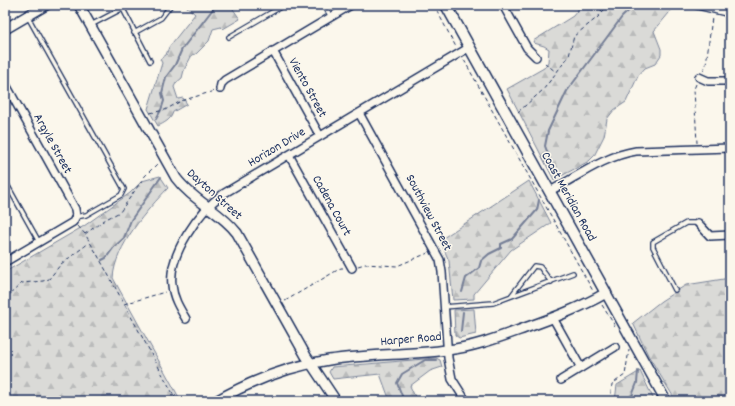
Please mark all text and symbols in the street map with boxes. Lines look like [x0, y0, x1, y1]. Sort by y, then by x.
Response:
street label: Viento Street [283, 55, 331, 121]
street label: Argyle Street [28, 110, 76, 178]
street label: Horizon Drive [245, 123, 310, 173]
street label: Coast Meridian Road [535, 149, 601, 245]
street label: Dayton Street [182, 165, 246, 225]
street label: Southview Street [400, 171, 456, 255]
street label: Cadena Court [306, 172, 356, 240]
street label: Harper Road [380, 328, 442, 352]

